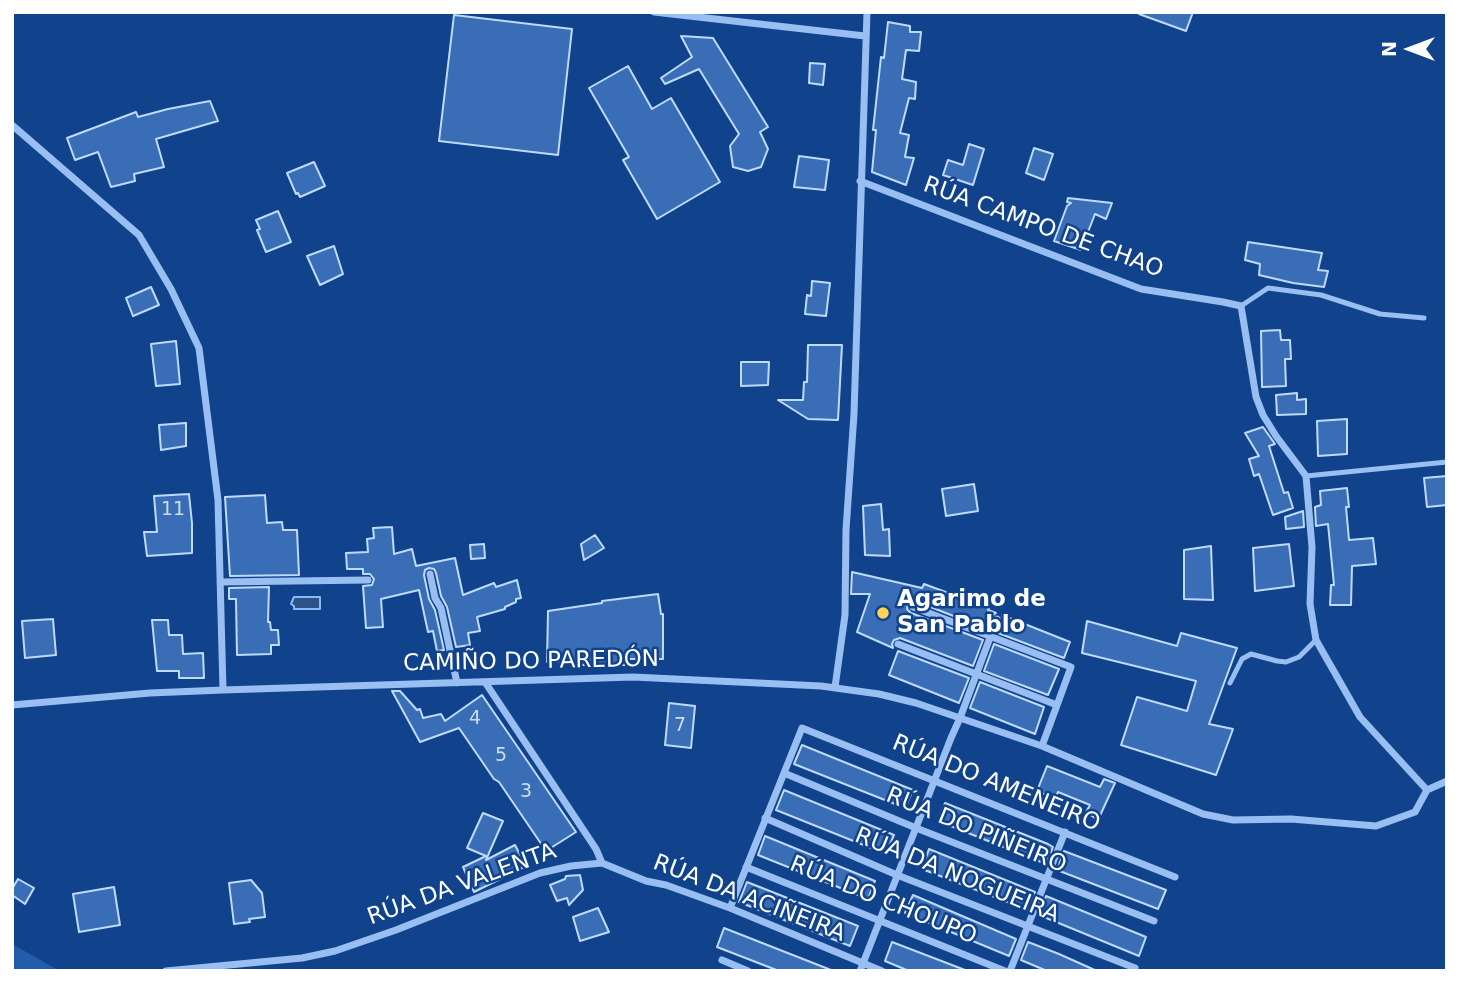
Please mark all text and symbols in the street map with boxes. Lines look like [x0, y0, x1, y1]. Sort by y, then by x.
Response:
north arrow [1375, 14, 1445, 84]
text: N [1378, 41, 1400, 57]
street label: RÚA CAMPO DE CHAO [919, 172, 1167, 284]
house number: 11 [161, 499, 185, 521]
place label: Agarimo de San Pablo [897, 586, 1046, 640]
marker: Agarimo de San Pablo [875, 605, 891, 621]
street label: CAMIÑO DO PAREDÓN [403, 646, 659, 678]
house number: 4 [469, 708, 481, 730]
house number: 7 [674, 715, 686, 737]
street label: RÚA DO AMENEIRO [888, 730, 1104, 838]
house number: 5 [495, 745, 507, 767]
house number: 3 [520, 781, 532, 803]
street label: RÚA DO PIÑEIRO [882, 782, 1070, 880]
street label: RÚA DA NOGUEIRA [851, 822, 1063, 930]
street label: RÚA DA VALENTA [364, 838, 560, 932]
street label: RÚA DA ACIÑEIRA [649, 850, 849, 948]
street label: RÚA DO CHOUPO [785, 851, 981, 951]

